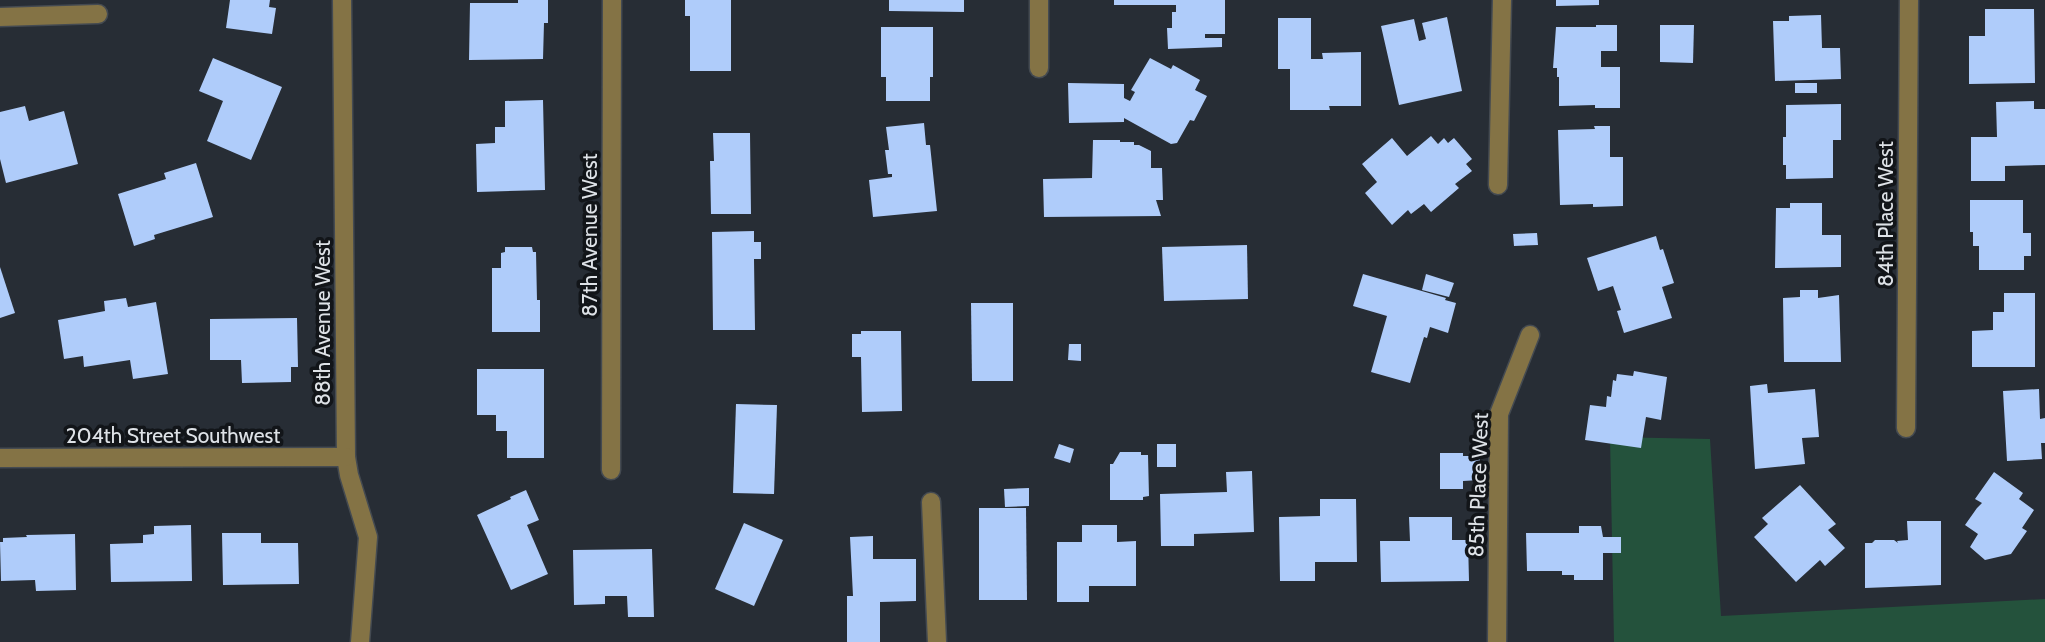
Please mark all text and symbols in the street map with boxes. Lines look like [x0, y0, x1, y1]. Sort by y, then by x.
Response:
street label: 84th Place West [1873, 141, 1898, 287]
street label: 87th Avenue West [577, 153, 602, 317]
street label: 88th Avenue West [310, 240, 335, 406]
street label: 85th Place West [1463, 412, 1493, 558]
street label: 204th Street Southwest [66, 423, 280, 448]

